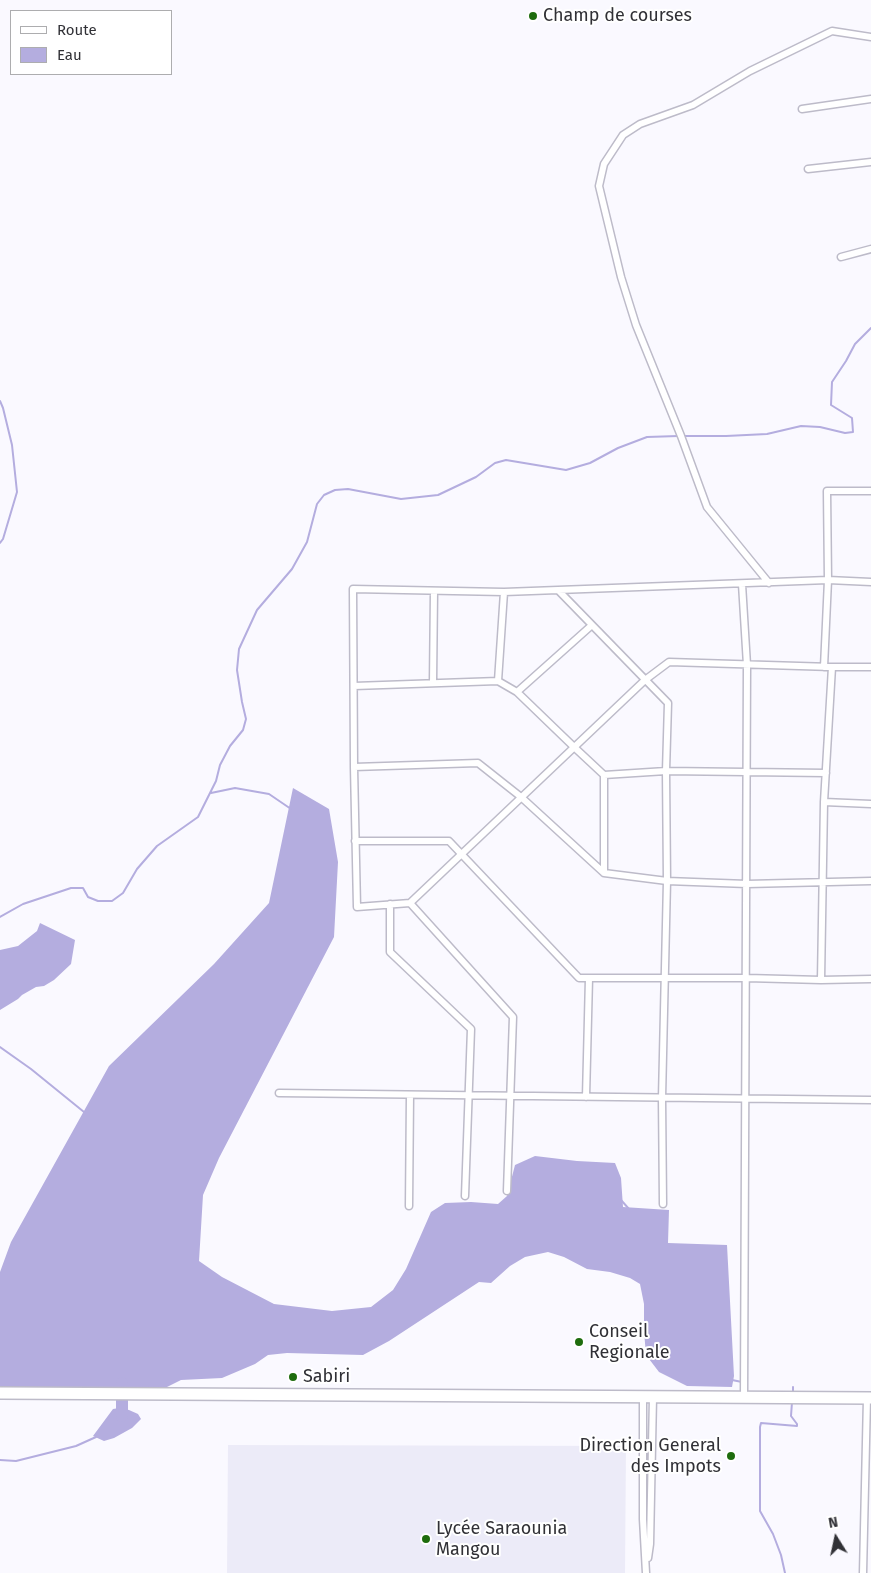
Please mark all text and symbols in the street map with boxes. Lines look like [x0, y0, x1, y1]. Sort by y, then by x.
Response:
place label: Champ de courses [543, 5, 692, 27]
legend [10, 10, 172, 75]
marker: Champ de courses [527, 10, 539, 22]
text: Route [57, 21, 97, 39]
text: Eau [57, 46, 82, 64]
place label: Conseil Regionale [589, 1321, 670, 1364]
marker: Conseil Regionale [573, 1336, 585, 1348]
place label: Sabiri [303, 1366, 350, 1388]
marker: Sabiri [287, 1371, 299, 1383]
place label: Direction General des Impots [579, 1435, 721, 1478]
marker: Direction General des Impots [725, 1450, 737, 1462]
north arrow [811, 1513, 861, 1563]
text: N [827, 1514, 839, 1532]
place label: Lycée Saraounia Mangou [436, 1518, 567, 1560]
marker: Lycée Saraounia Mangou [420, 1533, 432, 1545]

